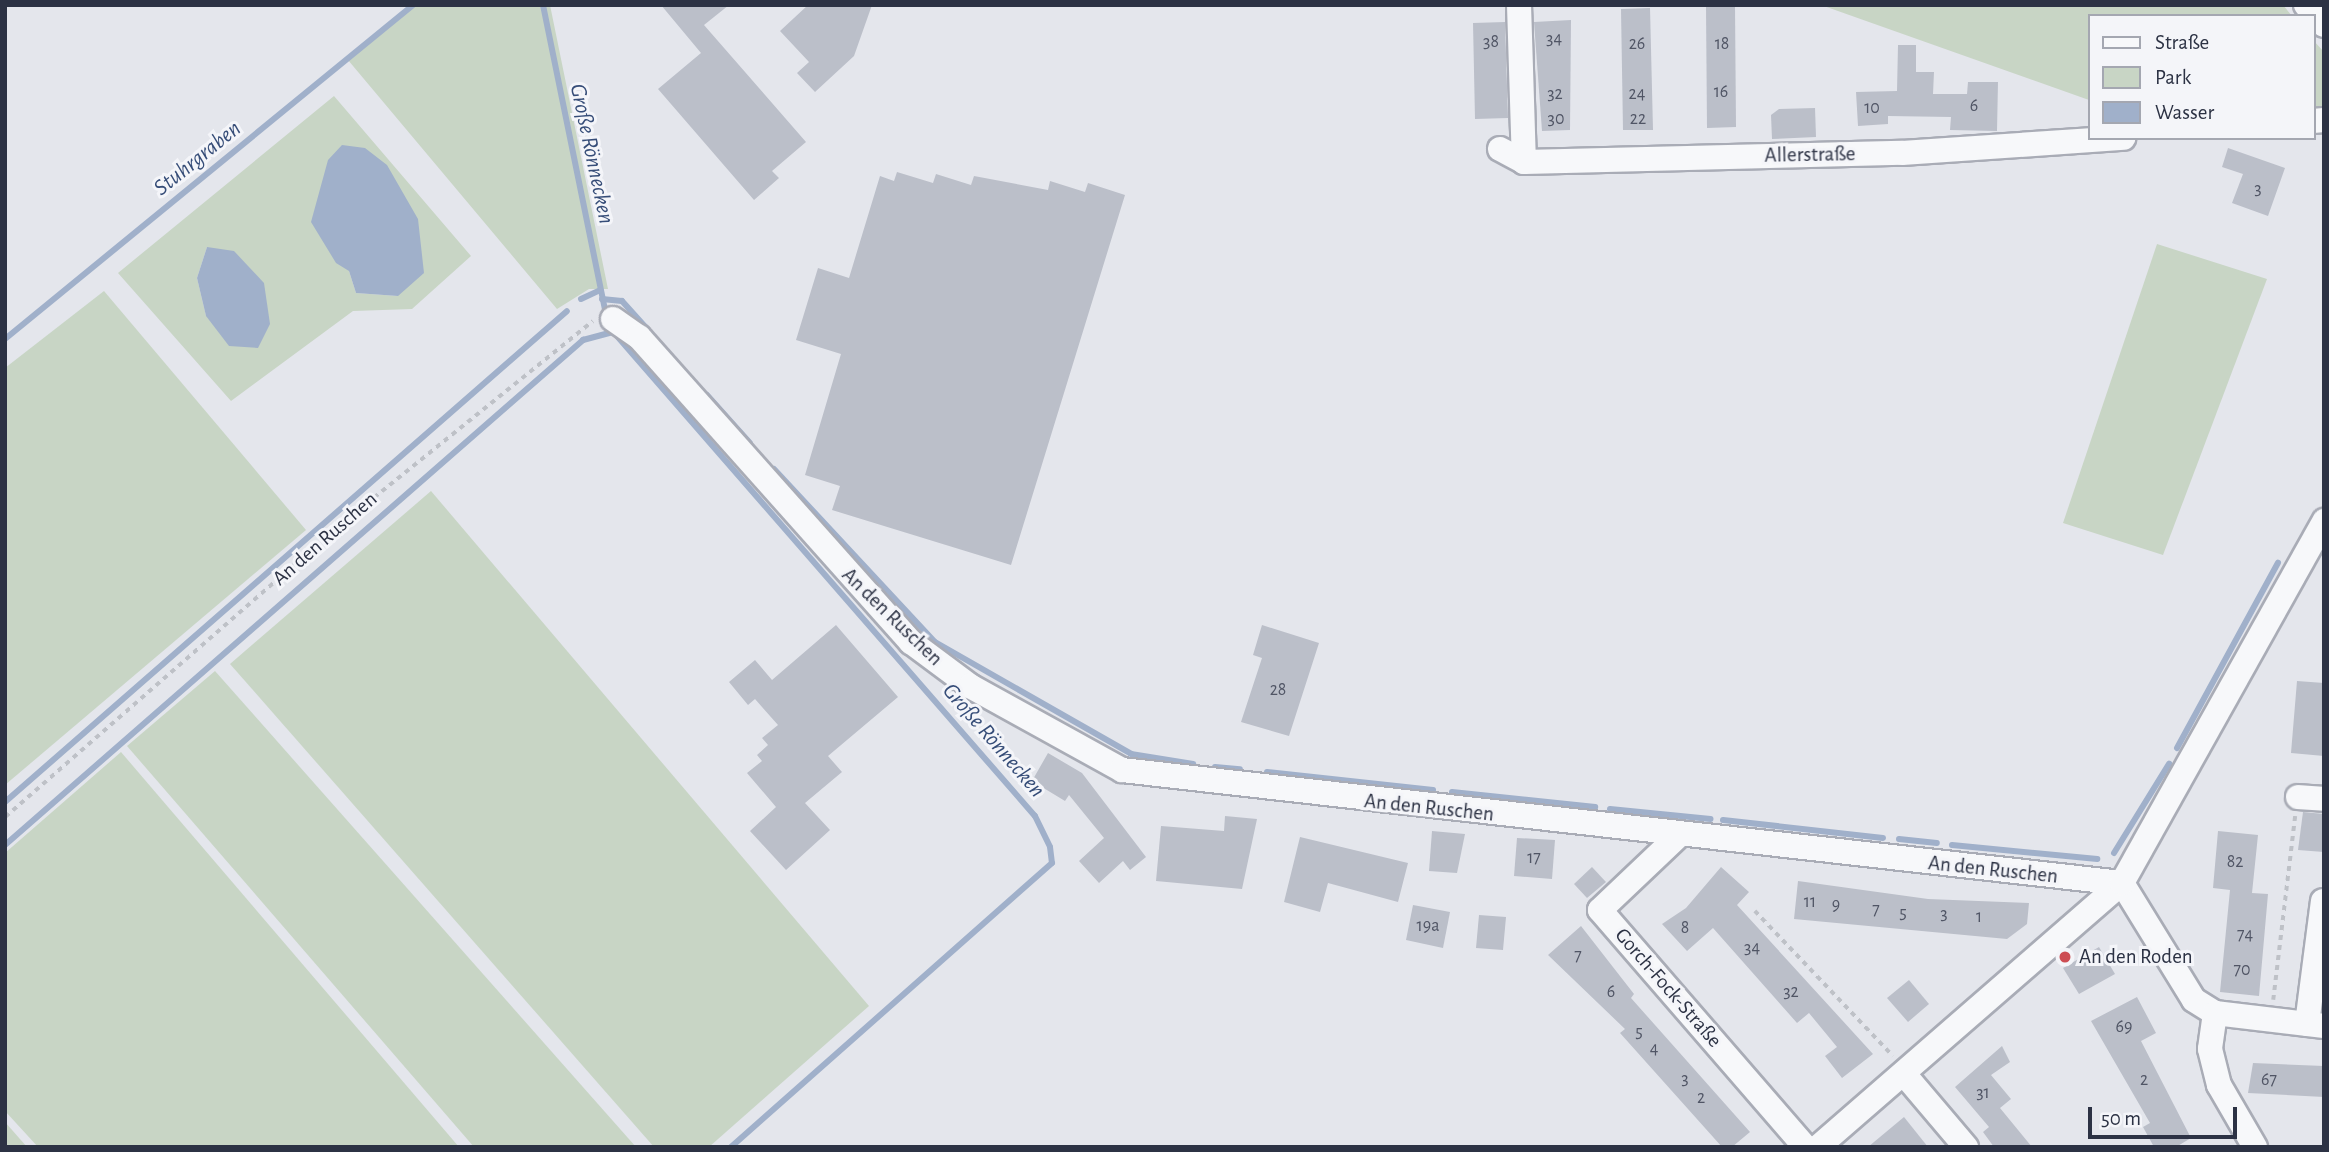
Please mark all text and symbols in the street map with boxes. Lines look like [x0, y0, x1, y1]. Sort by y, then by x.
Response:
legend [2088, 14, 2315, 140]
house number: 34 [1546, 28, 1562, 50]
house number: 38 [1483, 31, 1499, 53]
text: Straße [2155, 32, 2209, 53]
house number: 26 [1629, 33, 1645, 55]
house number: 18 [1715, 33, 1729, 55]
text: Park [2155, 67, 2191, 88]
water label: Große Rönnecken [563, 81, 619, 227]
house number: 16 [1714, 81, 1728, 103]
house number: 32 [1547, 83, 1563, 105]
house number: 24 [1629, 83, 1645, 105]
house number: 6 [1970, 95, 1978, 117]
house number: 10 [1864, 97, 1880, 119]
text: Wasser [2155, 102, 2214, 123]
house number: 30 [1548, 108, 1564, 130]
house number: 22 [1630, 108, 1646, 130]
water label: Stuhrgraben [149, 115, 247, 203]
street label: Allerstraße [1764, 142, 1856, 168]
house number: 3 [2254, 178, 2262, 200]
street label: An den Ruschen [268, 487, 382, 591]
street label: An den Ruschen [836, 563, 948, 671]
water label: Große Rönnecken [936, 678, 1050, 804]
house number: 28 [1270, 679, 1286, 701]
street label: An den Ruschen [1363, 789, 1495, 827]
house number: 17 [1527, 847, 1541, 869]
street label: An den Ruschen [1927, 851, 2059, 889]
house number: 82 [2227, 851, 2243, 873]
house number: 11 [1804, 891, 1816, 913]
house number: 9 [1832, 894, 1840, 916]
house number: 7 [1872, 899, 1880, 921]
house number: 5 [1899, 902, 1907, 924]
house number: 3 [1940, 903, 1948, 925]
house number: 1 [1976, 906, 1982, 928]
house number: 19a [1417, 915, 1439, 937]
house number: 8 [1681, 917, 1689, 939]
street label: Gorch-Fock-Straße [1609, 923, 1727, 1053]
house number: 74 [2237, 924, 2253, 946]
house number: 34 [1744, 937, 1760, 959]
place label: An den Roden [2079, 944, 2193, 970]
house number: 7 [1574, 945, 1582, 967]
marker: An den Roden [2057, 949, 2073, 965]
house number: 70 [2233, 959, 2251, 981]
house number: 6 [1607, 981, 1615, 1003]
house number: 32 [1783, 981, 1799, 1003]
house number: 69 [2116, 1016, 2132, 1038]
house number: 5 [1635, 1021, 1643, 1043]
house number: 4 [1650, 1038, 1658, 1060]
house number: 3 [1681, 1068, 1689, 1090]
house number: 2 [2140, 1069, 2148, 1091]
house number: 67 [2261, 1069, 2277, 1091]
house number: 31 [1976, 1082, 1990, 1104]
house number: 2 [1697, 1087, 1705, 1109]
scale bar [2091, 1092, 2240, 1136]
text: 50 m [2101, 1108, 2141, 1129]

